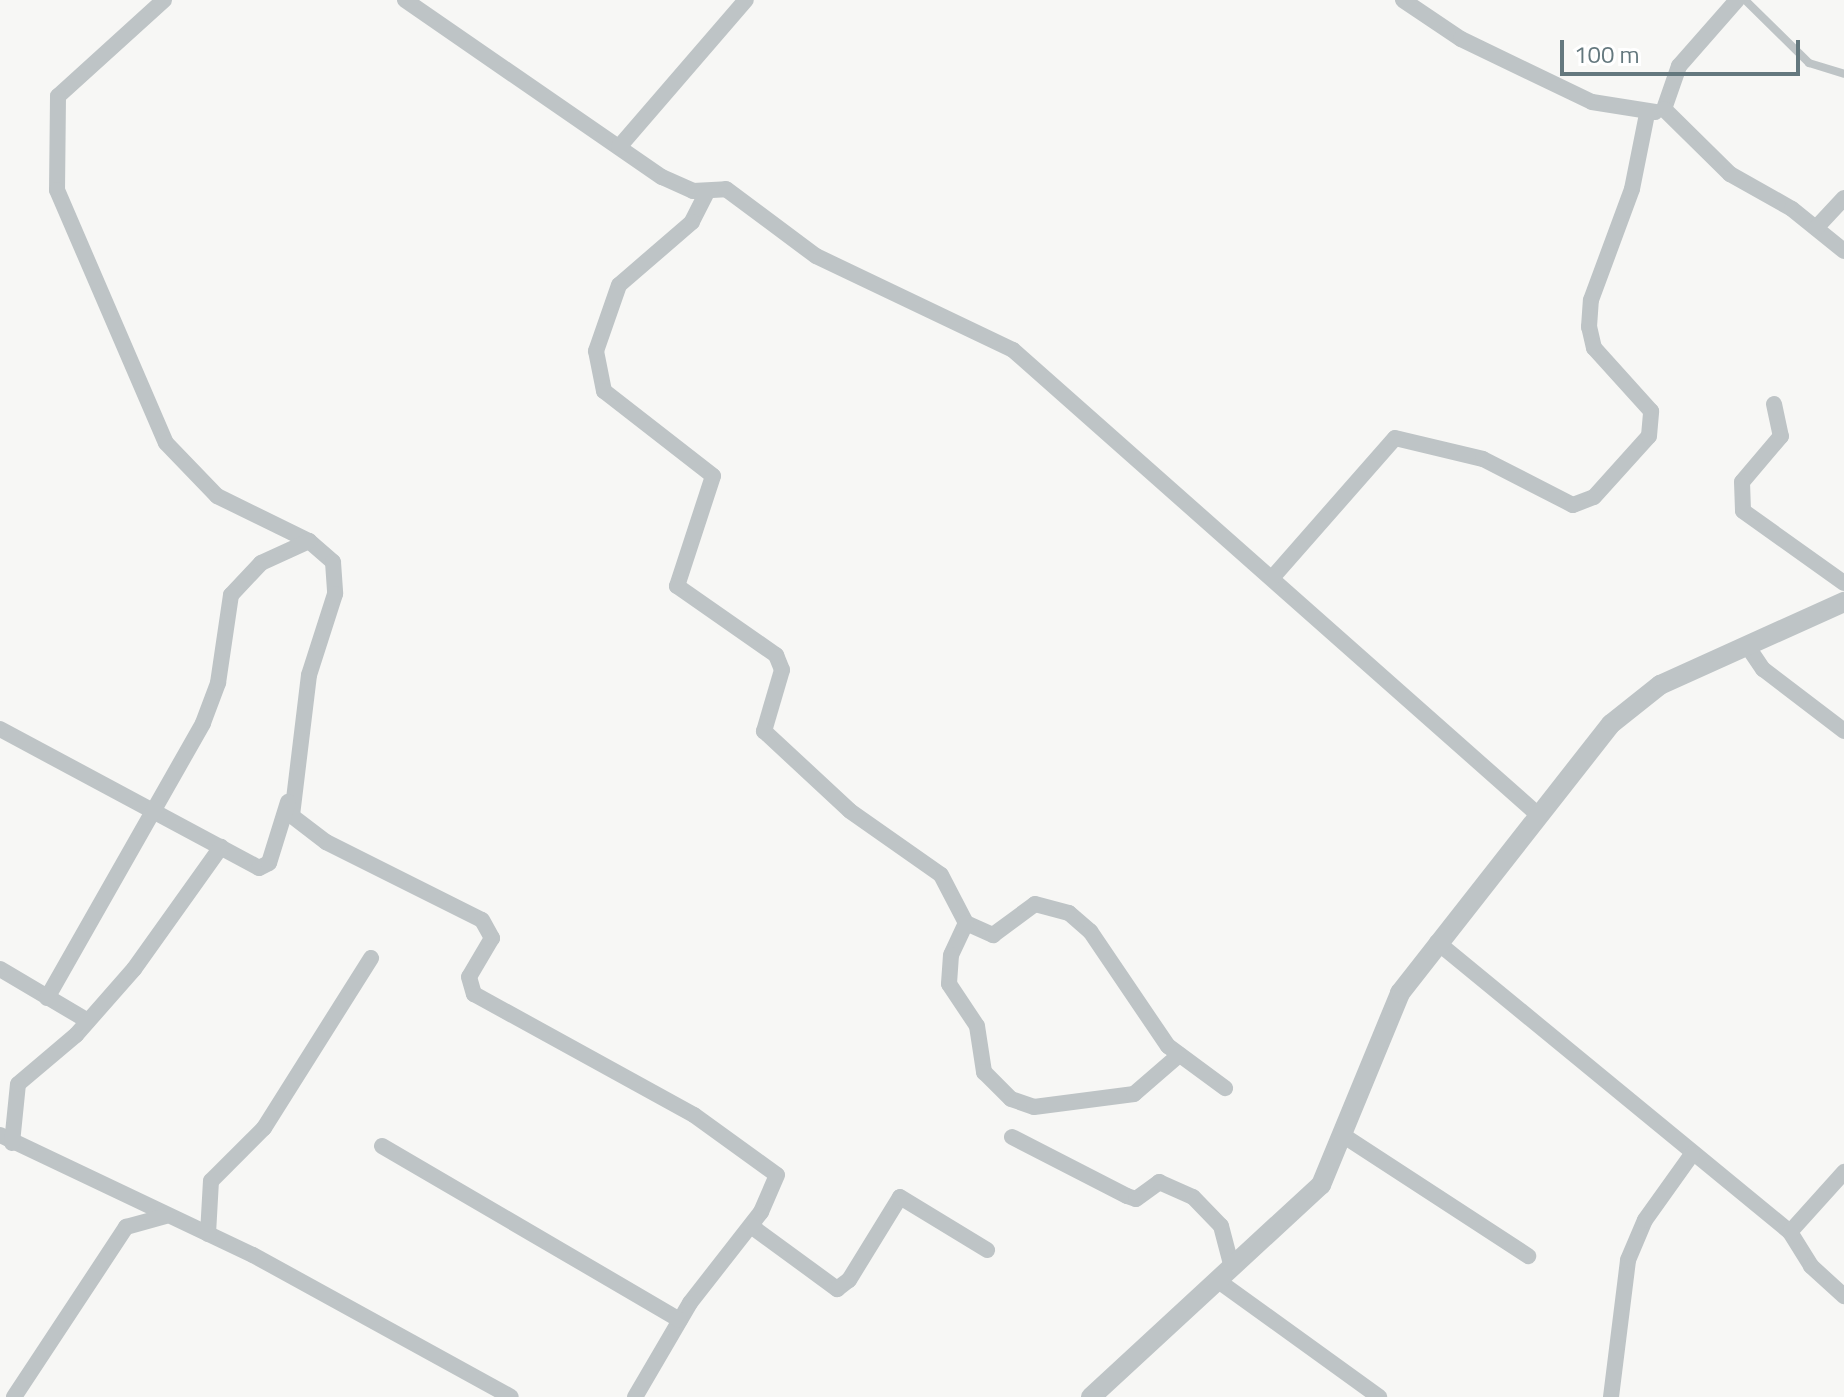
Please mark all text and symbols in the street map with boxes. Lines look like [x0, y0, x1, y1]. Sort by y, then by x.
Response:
scale bar [1564, 24, 1804, 74]
text: 100 m [1574, 36, 1640, 72]

